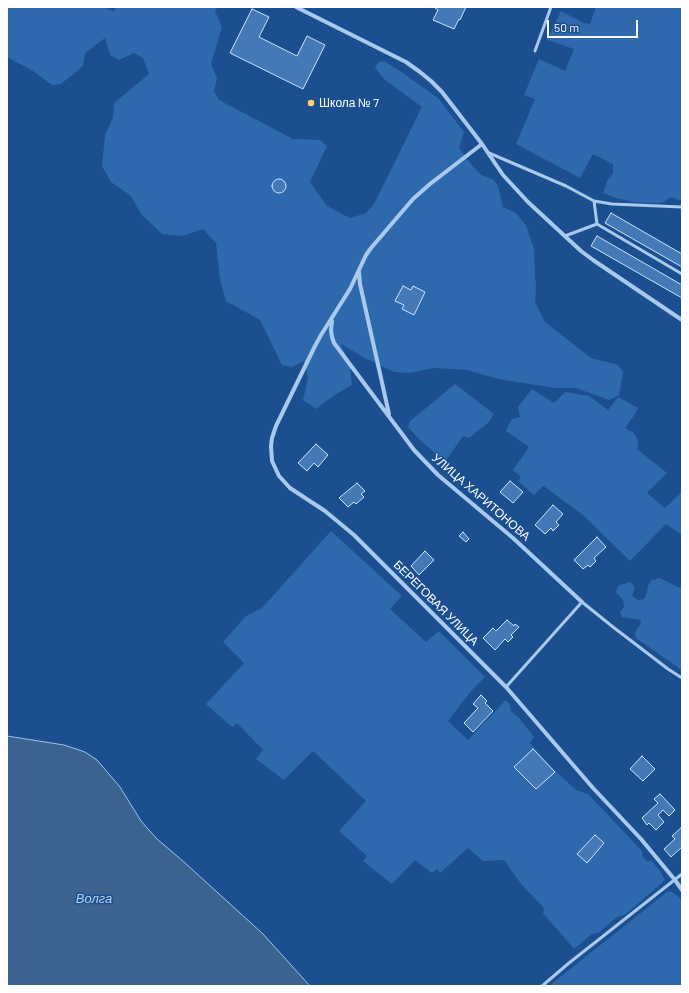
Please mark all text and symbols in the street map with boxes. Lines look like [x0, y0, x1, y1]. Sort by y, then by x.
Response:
scale bar [549, 12, 640, 38]
text: 50 m [554, 20, 579, 34]
place label: Школа № 7 [319, 96, 379, 110]
marker: Школа № 7 [306, 98, 316, 108]
street label: УЛИЦА ХАРИТОНОВА [429, 450, 533, 544]
street label: БЕРЕГОВАЯ УЛИЦА [390, 557, 482, 649]
water label: Волга [76, 891, 112, 907]

